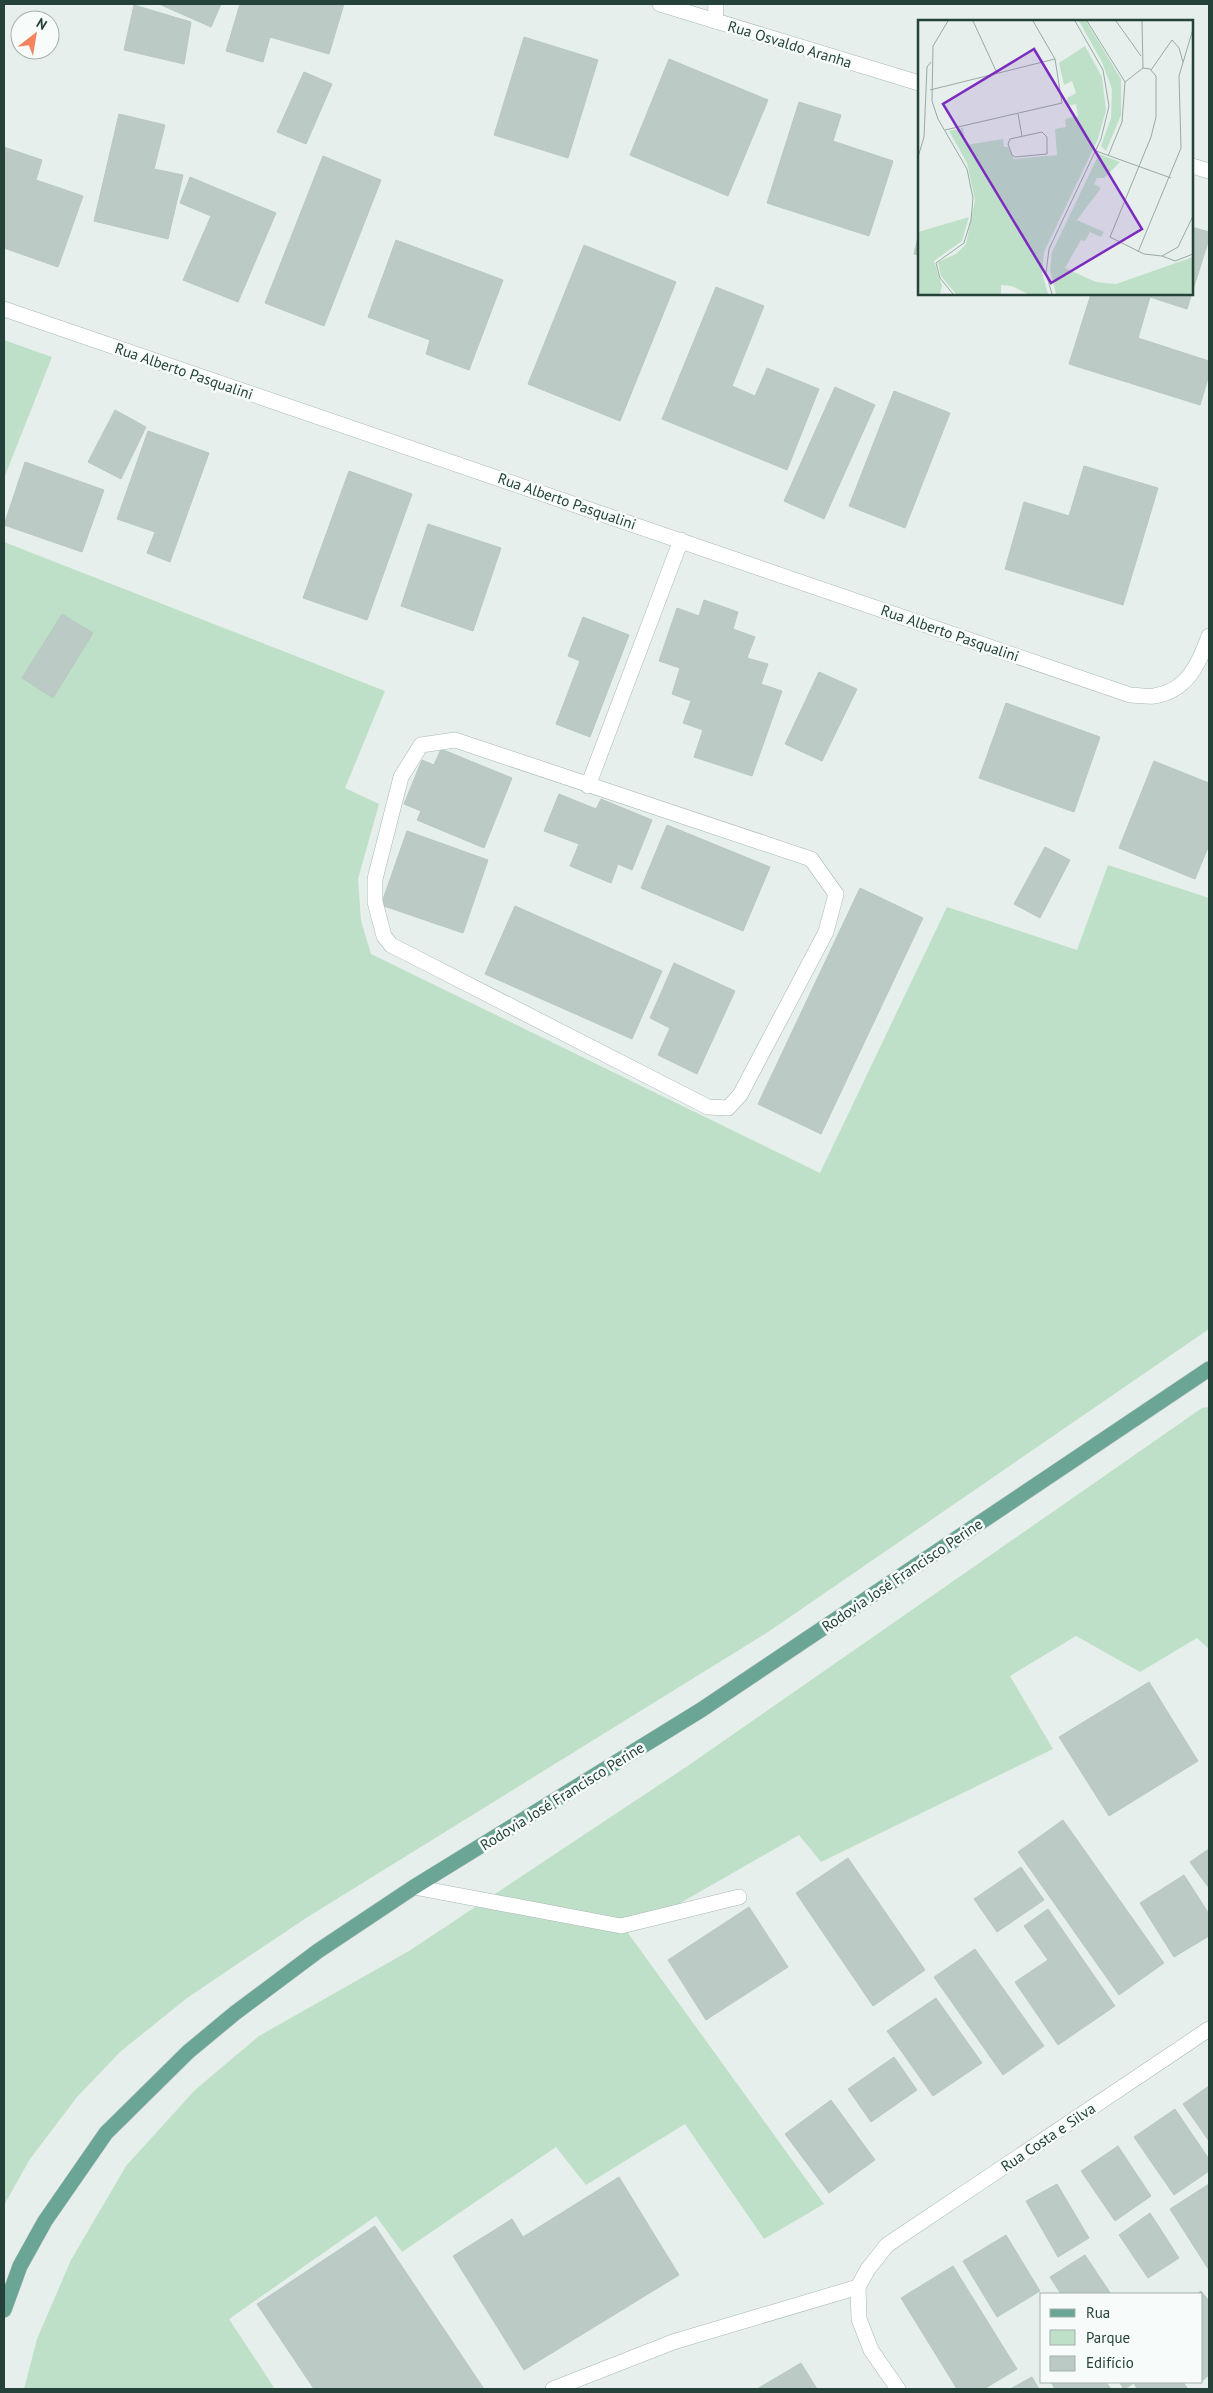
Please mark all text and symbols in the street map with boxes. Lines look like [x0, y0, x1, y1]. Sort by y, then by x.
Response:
north arrow [10, 10, 60, 60]
text: N [33, 14, 50, 34]
street label: Rua Osvaldo Aranha [726, 16, 854, 72]
inset map [918, 20, 1193, 295]
street label: Rua Alberto Pasqualini [112, 338, 256, 404]
street label: Rua Alberto Pasqualini [495, 468, 639, 534]
street label: Rua Alberto Pasqualini [878, 600, 1022, 666]
street label: Rodovia José Francisco Perine [818, 1514, 986, 1636]
street label: Rodovia José Francisco Perine [477, 1738, 647, 1854]
street label: Rua Costa e Silva [997, 2098, 1099, 2176]
legend [1040, 2293, 1203, 2383]
text: Rua [1086, 2303, 1110, 2322]
text: Parque [1086, 2328, 1130, 2347]
text: Edifício [1086, 2353, 1134, 2372]

